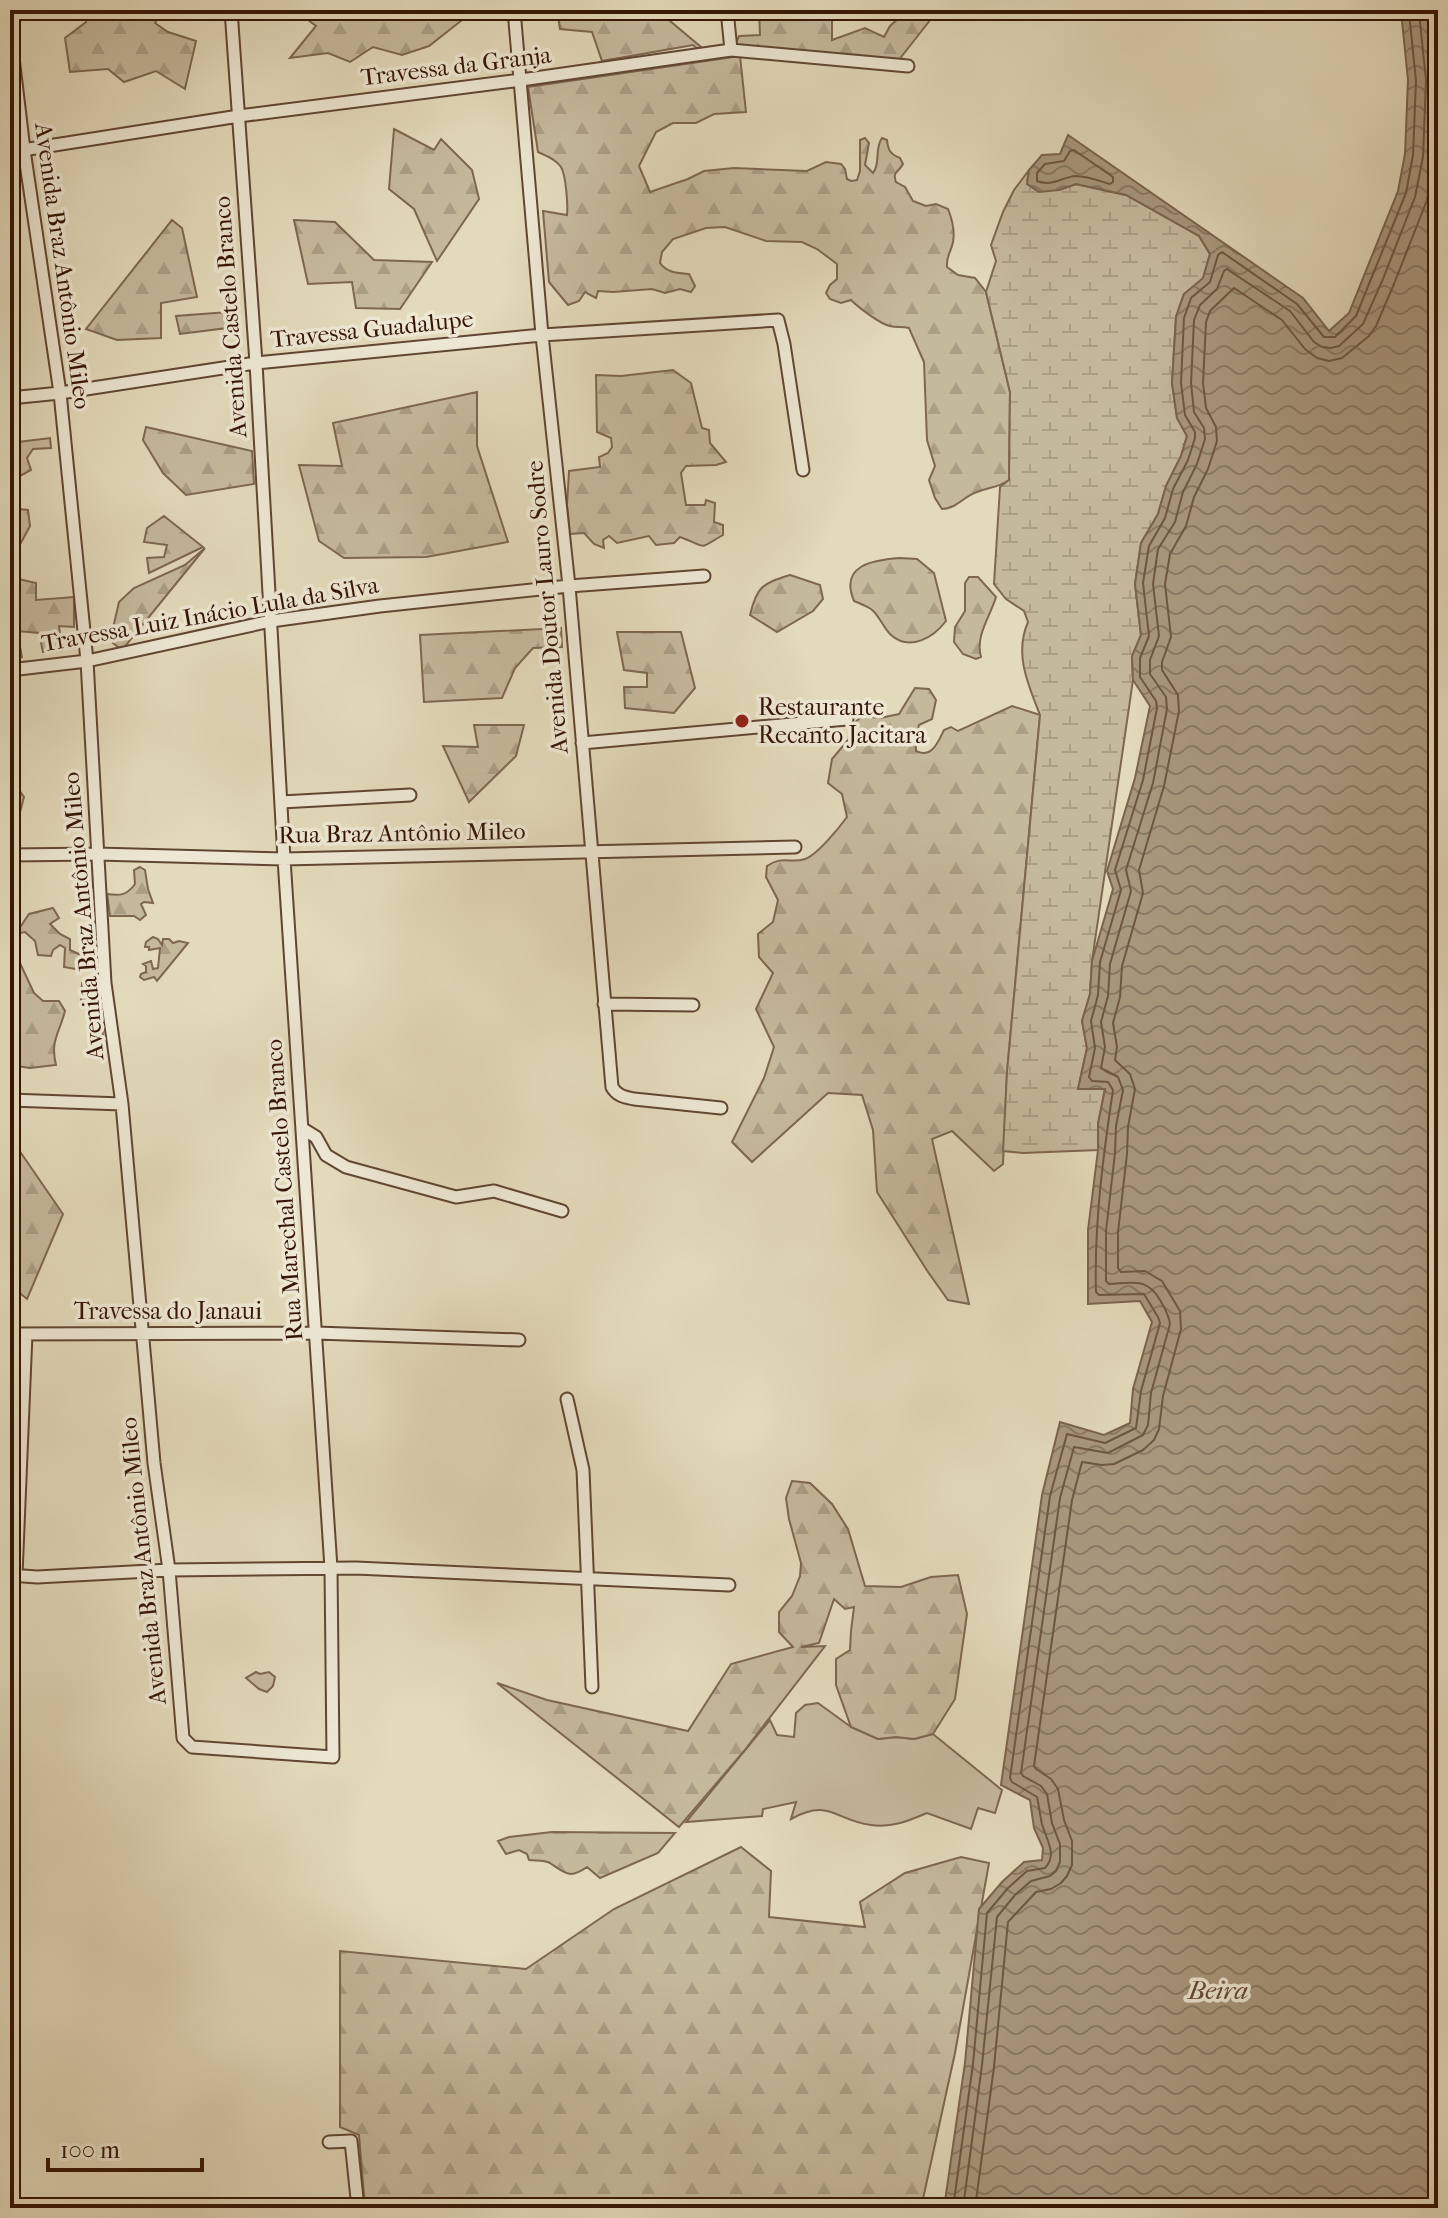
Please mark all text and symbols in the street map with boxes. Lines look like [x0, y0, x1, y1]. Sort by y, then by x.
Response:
street label: Travessa da Granja [359, 40, 554, 92]
street label: Avenida Braz Antônio Mileo [29, 120, 97, 411]
street label: Avenida Castelo Branco [208, 195, 252, 440]
street label: Travessa Guadalupe [269, 304, 475, 354]
street label: Avenida Doutor Lauro Sodre [520, 459, 574, 756]
street label: Travessa Luiz Inácio Lula da Silva [39, 570, 382, 657]
place label: Restaurante Recanto Jacitara [758, 693, 927, 749]
marker: Restaurante Recanto Jacitara [733, 712, 751, 730]
street label: Avenida Braz Antônio Mileo [56, 771, 110, 1062]
street label: Rua Braz Antônio Mileo [278, 817, 526, 849]
street label: Rua Marechal Castelo Branco [259, 1038, 309, 1342]
street label: Travessa do Janaui [74, 1297, 262, 1325]
street label: Avenida Braz Antônio Mileo [114, 1416, 172, 1707]
water label: Beira [1186, 1975, 1248, 2006]
scale bar [48, 2122, 202, 2172]
text: 100 m [60, 2136, 120, 2164]

